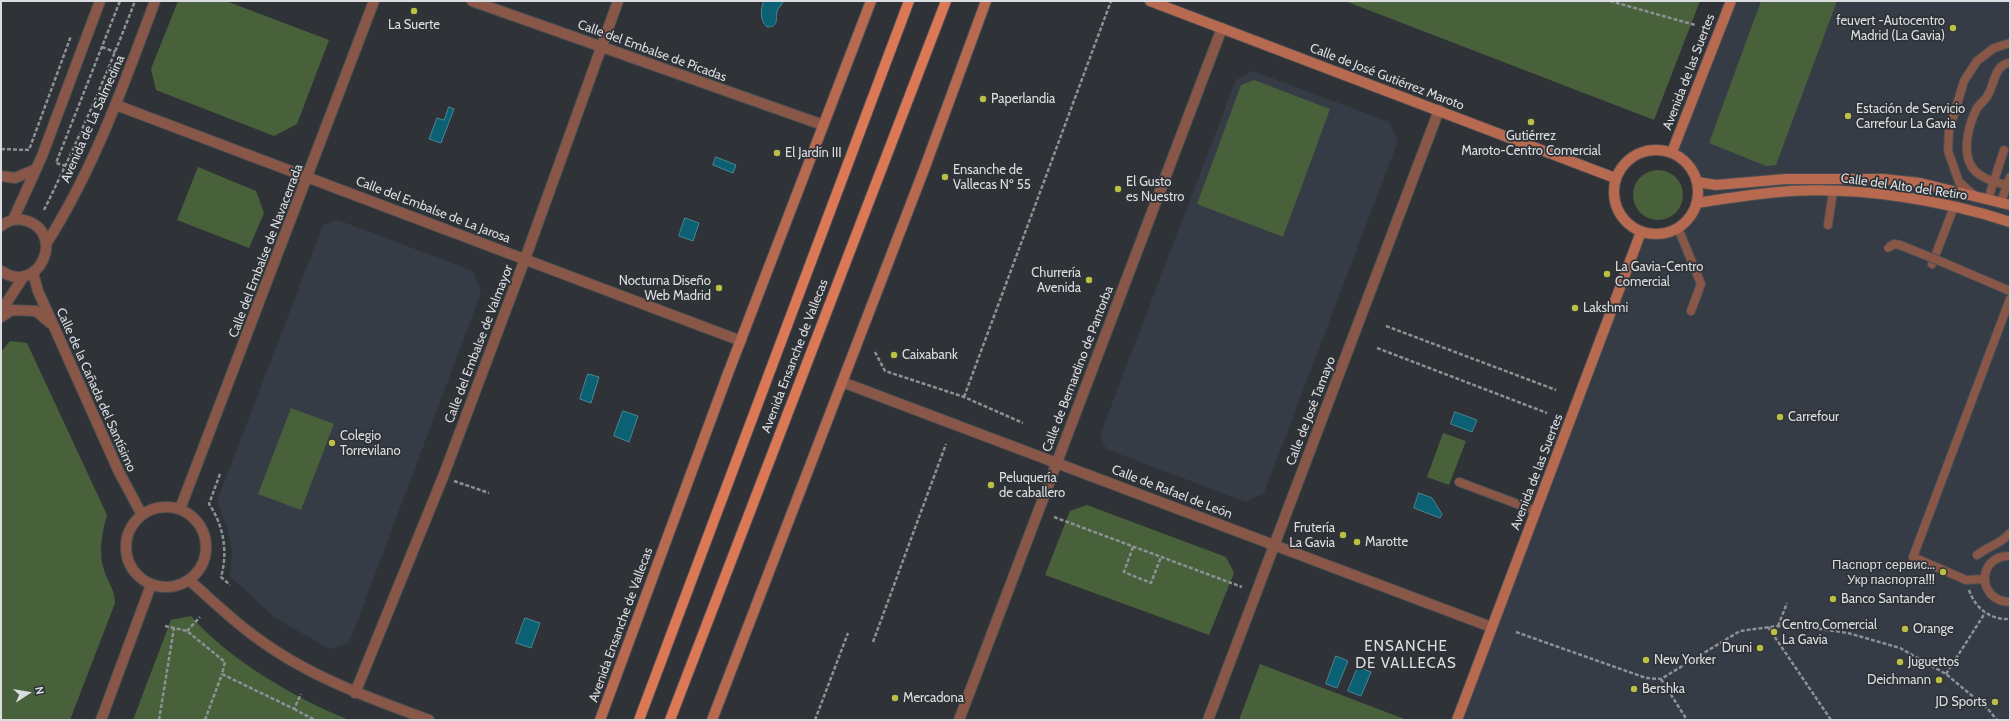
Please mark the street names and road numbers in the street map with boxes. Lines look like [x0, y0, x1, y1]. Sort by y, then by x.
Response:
street label: Avenida de las Suertes [1660, 12, 1718, 132]
street label: Calle del Embalse de Picadas [575, 17, 729, 85]
street label: Calle de José Gutiérrez Maroto [1308, 40, 1466, 114]
street label: Avenida de La Salmedina [58, 53, 128, 185]
street label: Calle del Embalse de Navacerrada [226, 162, 306, 340]
street label: Calle del Alto del Retiro [1840, 170, 1968, 204]
street label: Calle del Embalse de La Jarosa [353, 173, 513, 247]
street label: Calle del Embalse de Valmayor [442, 263, 516, 425]
street label: Avenida Ensanche de Vallecas [758, 277, 832, 435]
street label: Calle de Bernardino de Pantorba [1039, 284, 1117, 454]
street label: Calle de la Cañada del Santísimo [53, 306, 139, 474]
street label: Calle de José Tamayo [1283, 354, 1339, 468]
street label: Avenida de las Suertes [1508, 412, 1566, 532]
street label: Calle de Rafael de León [1109, 462, 1235, 522]
street label: Avenida Ensanche de Vallecas [586, 546, 656, 704]

